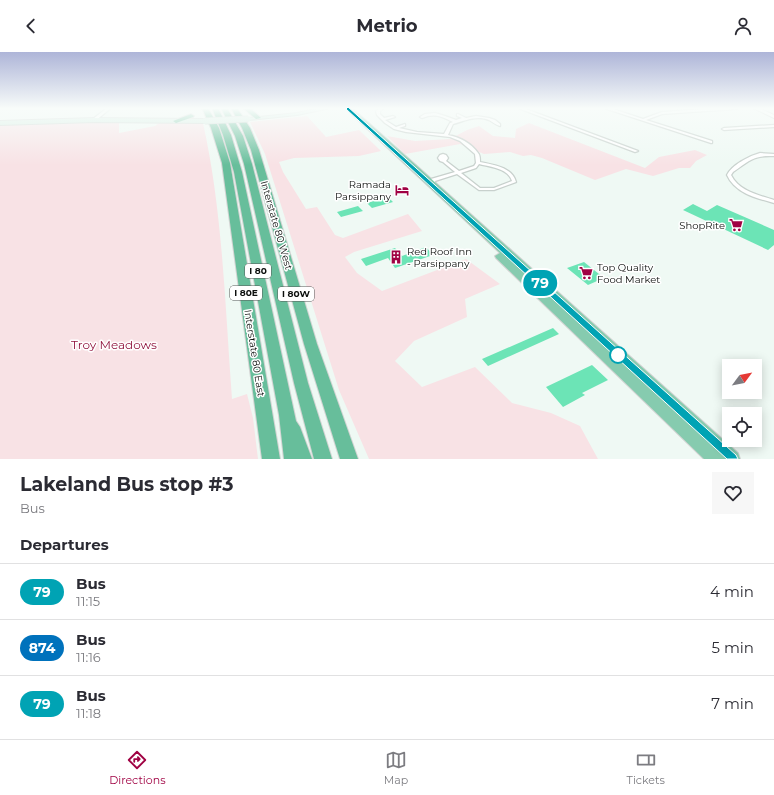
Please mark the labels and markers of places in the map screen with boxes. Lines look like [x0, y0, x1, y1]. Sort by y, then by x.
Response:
place label: Ramada Parsippany [335, 178, 392, 203]
hotel icon: Ramada Parsippany [394, 182, 410, 198]
supermarket icon: ShopRite [728, 217, 744, 233]
place label: ShopRite [679, 219, 725, 232]
place label: Red Roof Inn - Parsippany [407, 245, 472, 270]
building icon: Red Roof Inn - Parsippany [388, 249, 404, 265]
place label: Top Quality Food Market [597, 261, 660, 286]
supermarket icon: Top Quality Food Market [578, 265, 594, 281]
unlabelled marker [609, 346, 627, 364]

